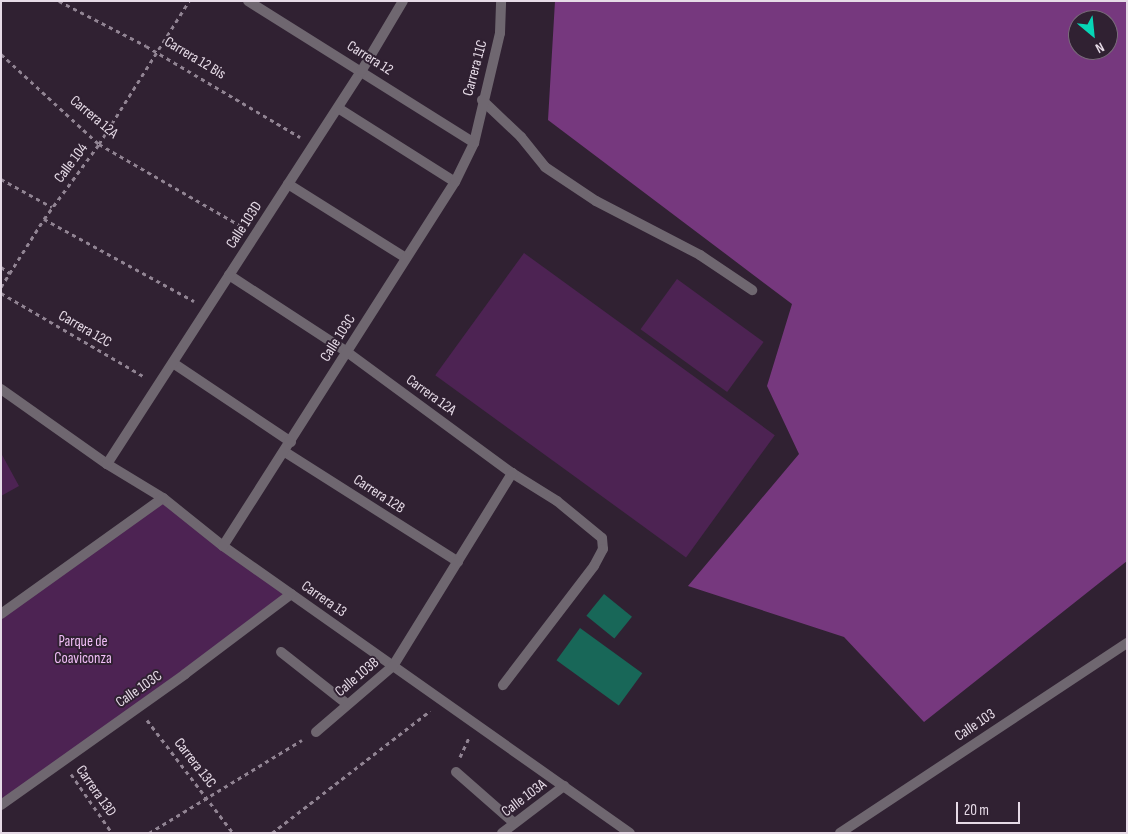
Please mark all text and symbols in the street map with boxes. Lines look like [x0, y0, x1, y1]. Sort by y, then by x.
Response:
north arrow [1068, 10, 1118, 60]
street label: Carrera 12 Bis [161, 33, 229, 83]
street label: Carrera 12 [344, 37, 396, 79]
street label: Carrera 11C [459, 38, 491, 98]
text: N [1093, 39, 1107, 57]
street label: Carrera 12A [66, 92, 122, 142]
street label: Calle 104 [50, 140, 92, 186]
street label: Calle 103D [222, 198, 266, 252]
street label: Carrera 12C [55, 307, 115, 351]
street label: Calle 103C [317, 311, 359, 365]
street label: Carrera 12A [402, 371, 460, 419]
street label: Carrera 12B [350, 471, 408, 517]
street label: Carrera 13 [298, 577, 350, 621]
park label: Parque de Coaviconza [54, 632, 112, 667]
street label: Calle 103B [331, 653, 383, 701]
street label: Calle 103C [112, 667, 166, 711]
street label: Calle 103 [951, 705, 999, 745]
street label: Carrera 13C [170, 735, 220, 791]
street label: Carrera 13D [72, 762, 120, 820]
street label: Calle 103A [498, 775, 550, 821]
scale bar [958, 792, 1022, 824]
text: 20 m [964, 801, 989, 820]

